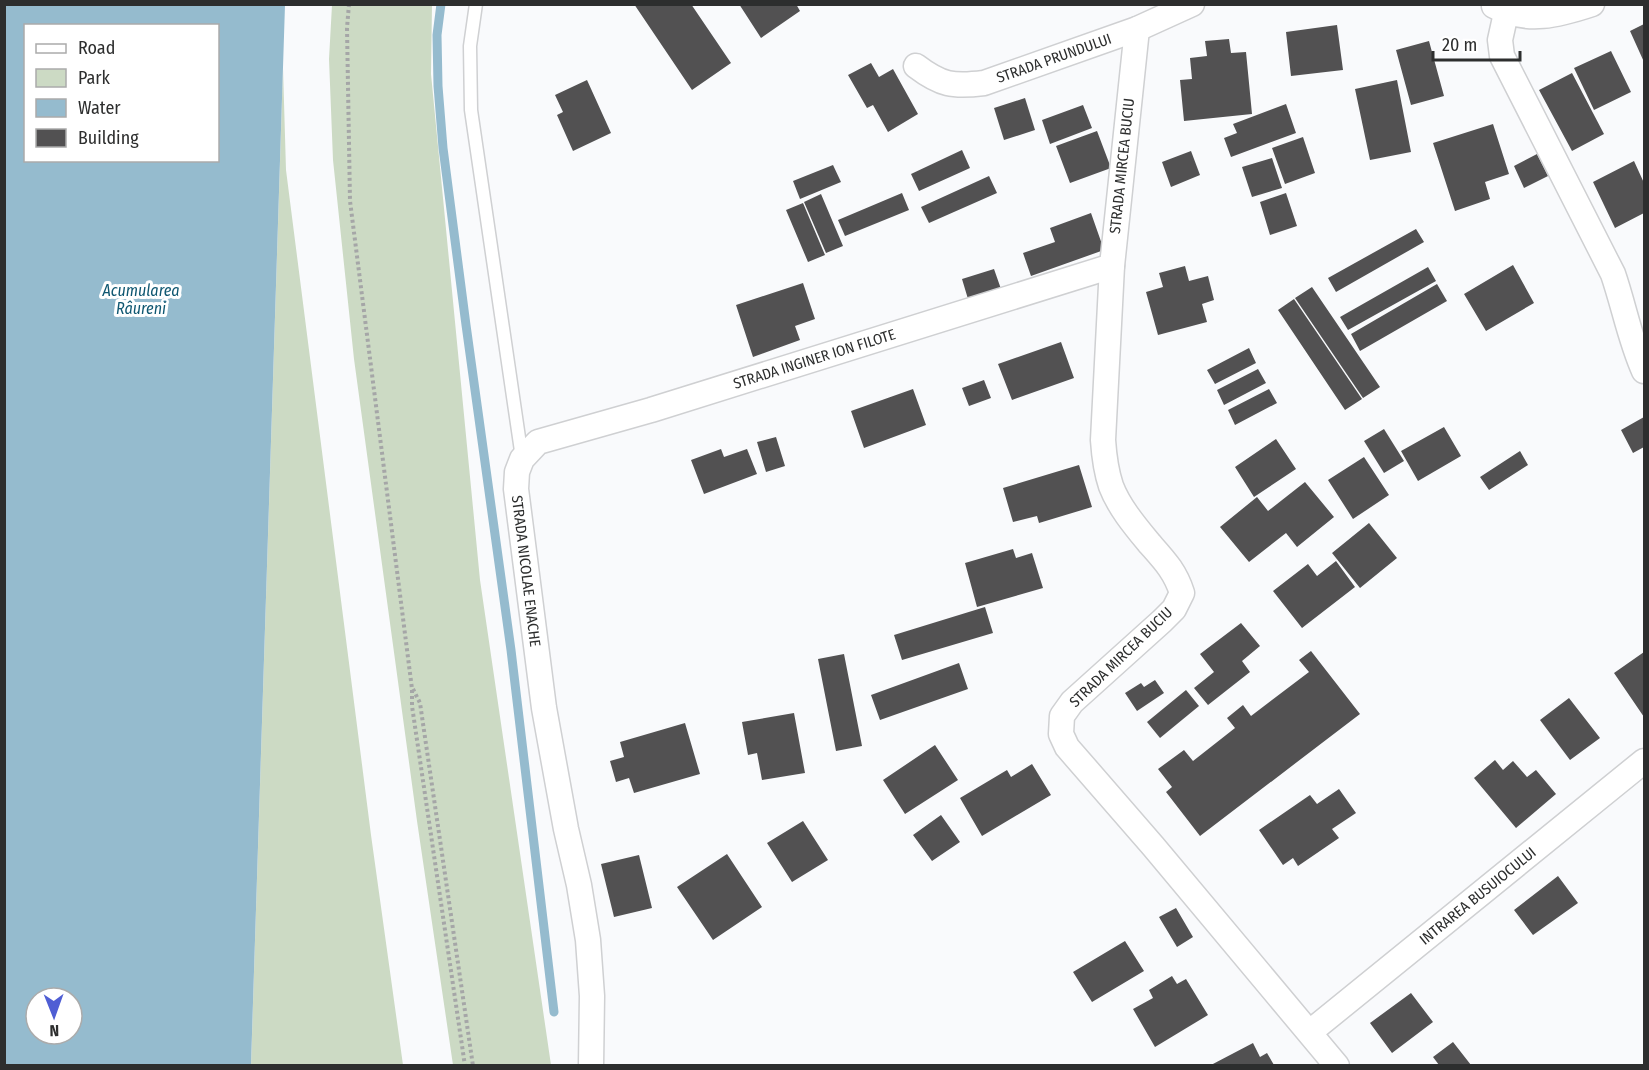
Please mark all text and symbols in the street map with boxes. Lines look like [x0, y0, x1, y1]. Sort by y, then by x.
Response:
legend [24, 24, 219, 162]
scale bar [1433, 24, 1520, 62]
street label: STRADA PRUNDULUI [994, 30, 1114, 87]
text: 20 m [1442, 34, 1477, 56]
text: Road [78, 37, 115, 59]
text: Park [78, 67, 111, 89]
text: Water [78, 97, 121, 119]
street label: STRADA MIRCEA BUCIU [1106, 97, 1138, 235]
text: Building [78, 127, 139, 149]
water label: Acumularea Râureni [101, 281, 180, 318]
street label: STRADA INGINER ION FILOTE [731, 325, 898, 393]
street label: STRADA NICOLAE ENACHE [508, 494, 544, 648]
street label: STRADA MIRCEA BUCIU [1066, 603, 1176, 711]
street label: INTRAREA BUSUIOCULUI [1416, 843, 1540, 948]
north arrow [24, 986, 84, 1046]
text: N [49, 1021, 59, 1040]

